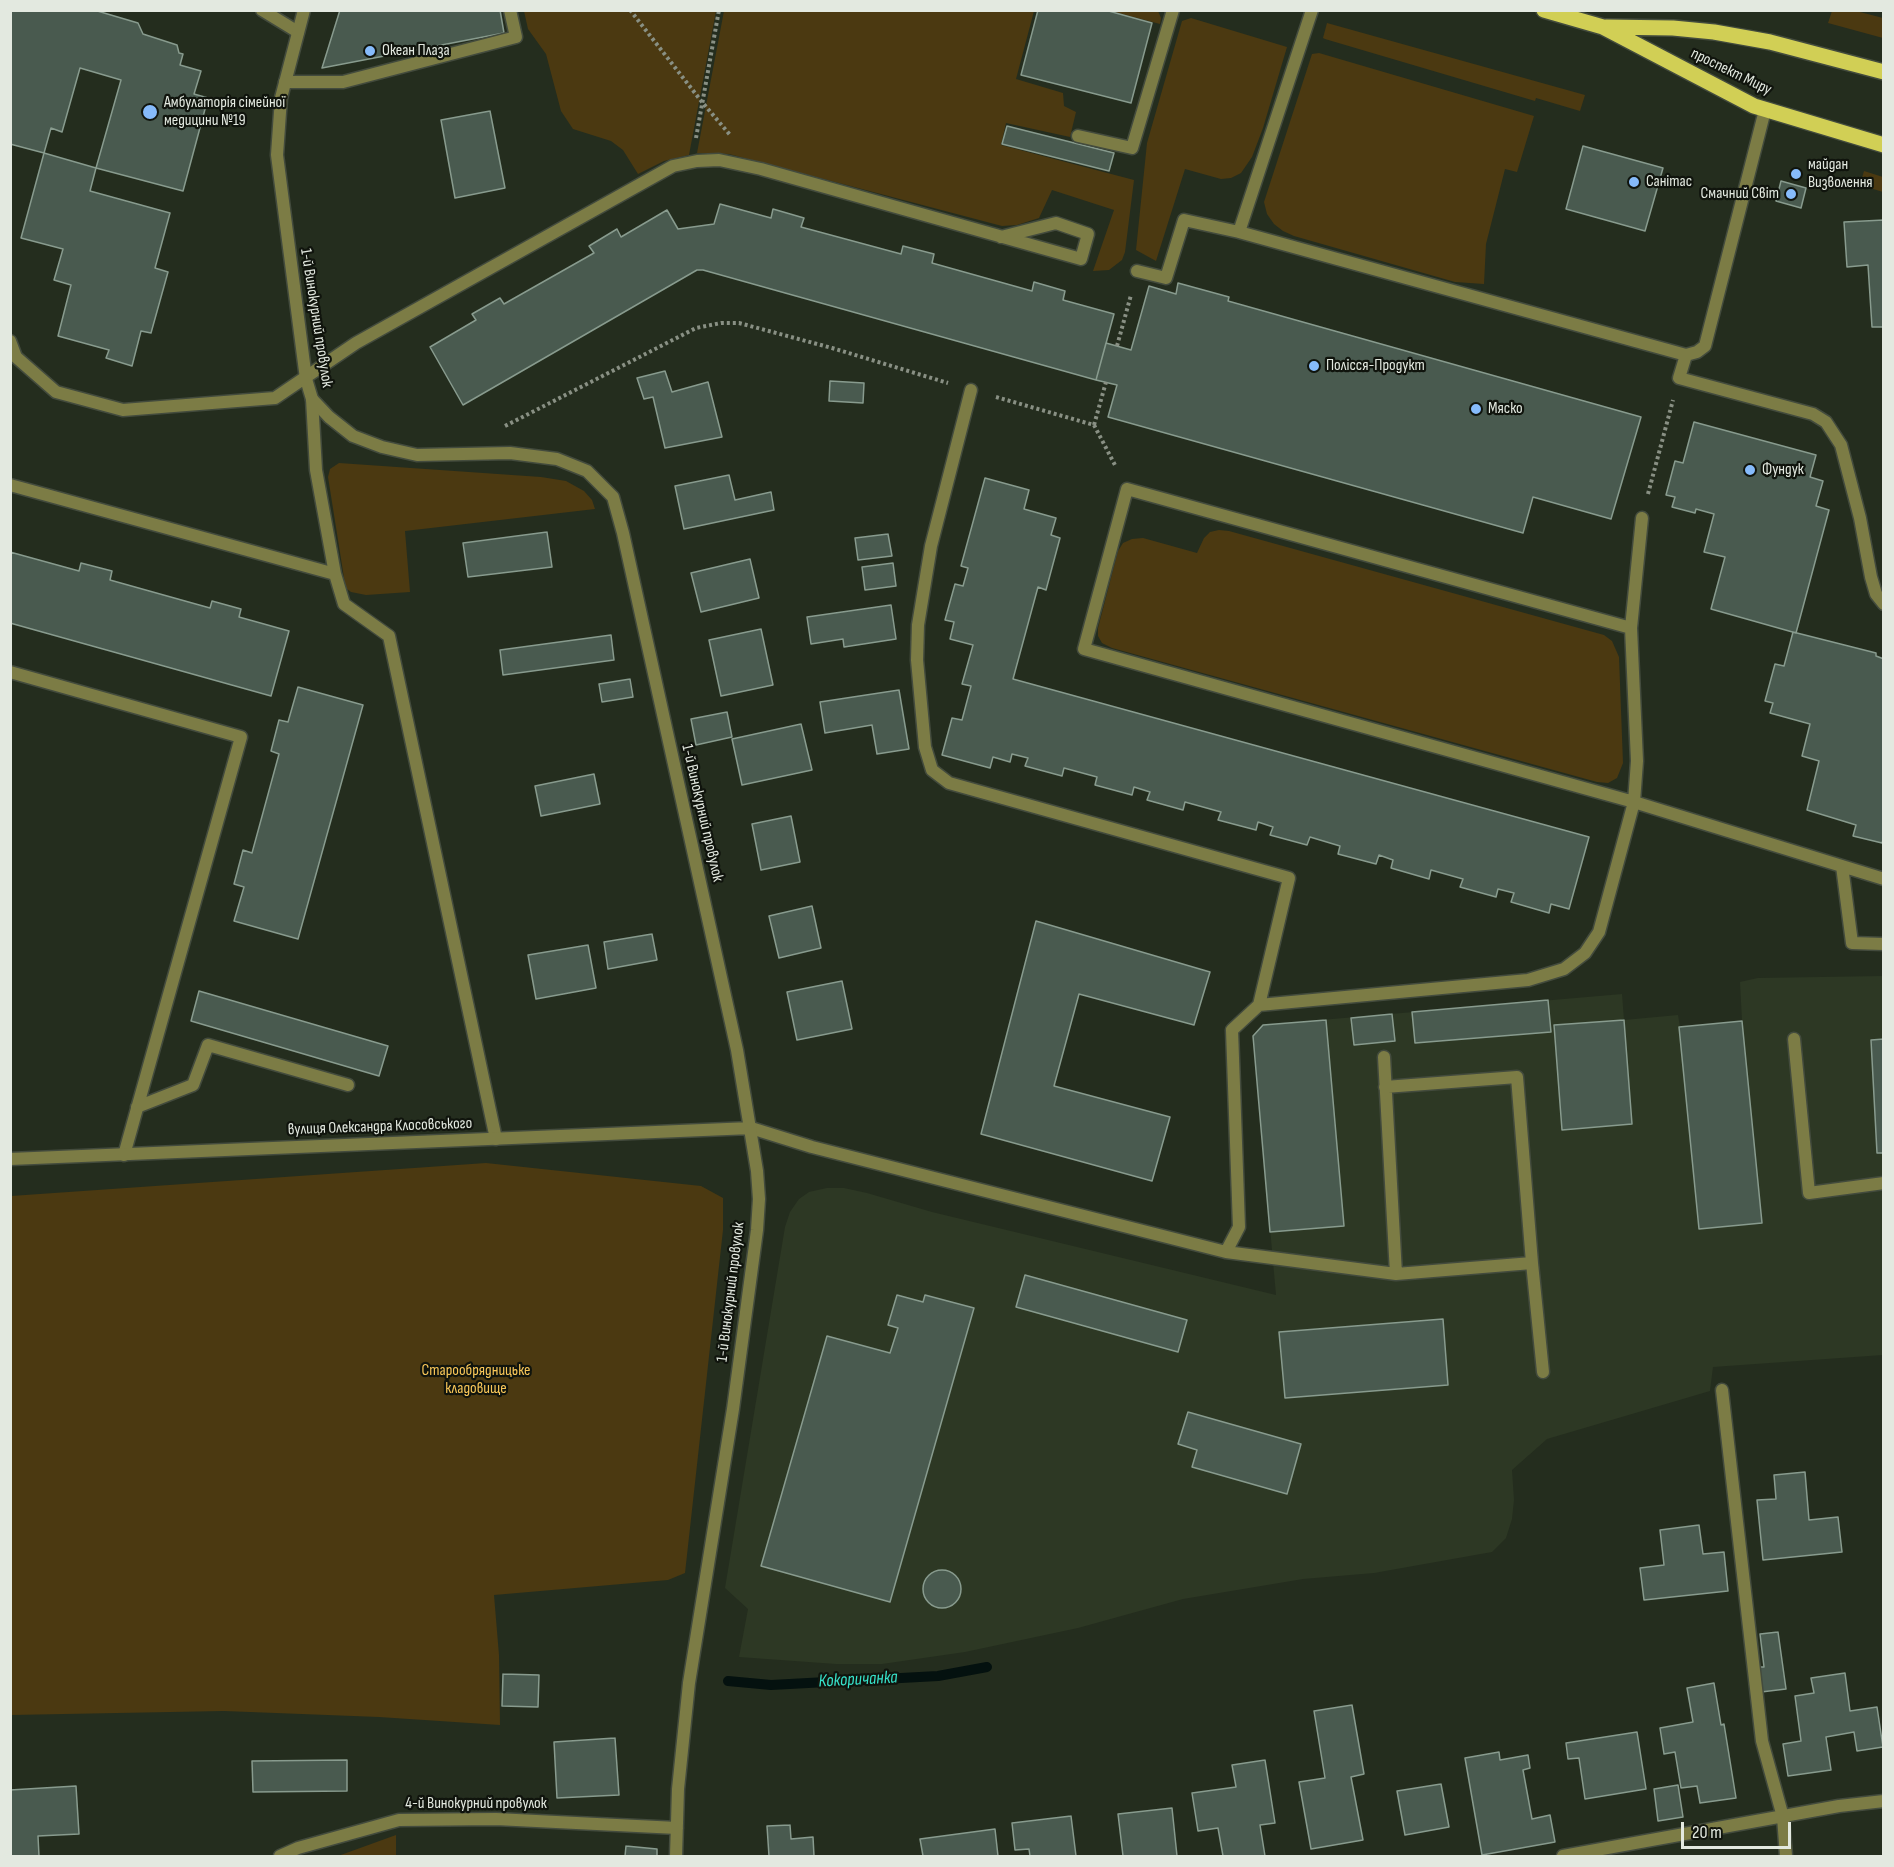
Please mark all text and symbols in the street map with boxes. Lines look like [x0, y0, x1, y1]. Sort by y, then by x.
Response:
place label: Океан Плаза [382, 41, 450, 61]
marker: Океан Плаза [363, 44, 377, 58]
street label: проспект Миру [1688, 44, 1774, 100]
place label: Амбулаторія сімейної медицини №19 [164, 93, 285, 131]
marker: Амбулаторія сімейної медицини №19 [141, 103, 159, 121]
place label: майдан Визволення [1808, 155, 1873, 193]
marker: майдан Визволення [1789, 167, 1803, 181]
place label: Санітас [1646, 172, 1692, 192]
marker: Санітас [1627, 175, 1641, 189]
place label: Смачний Світ [1701, 184, 1779, 204]
marker: Смачний Світ [1784, 187, 1798, 201]
street label: 1-й Винокурний провулок [296, 247, 336, 389]
place label: Полісся-Продукт [1326, 356, 1425, 376]
marker: Полісся-Продукт [1307, 359, 1321, 373]
place label: Мяско [1488, 399, 1523, 419]
marker: Мяско [1469, 402, 1483, 416]
place label: Фундук [1762, 460, 1804, 480]
marker: Фундук [1743, 463, 1757, 477]
street label: 1-й Винокурний провулок [677, 742, 727, 884]
street label: вулиця Олександра Клосовського [287, 1114, 473, 1140]
street label: 1-й Винокурний провулок [713, 1221, 749, 1363]
park label: Старообрядницьке кладовище [422, 1361, 530, 1399]
water label: Кокоричанка [818, 1667, 898, 1693]
street label: 4-й Винокурний провулок [405, 1794, 547, 1814]
scale bar [1684, 1810, 1794, 1848]
text: 20 m [1692, 1822, 1722, 1843]

